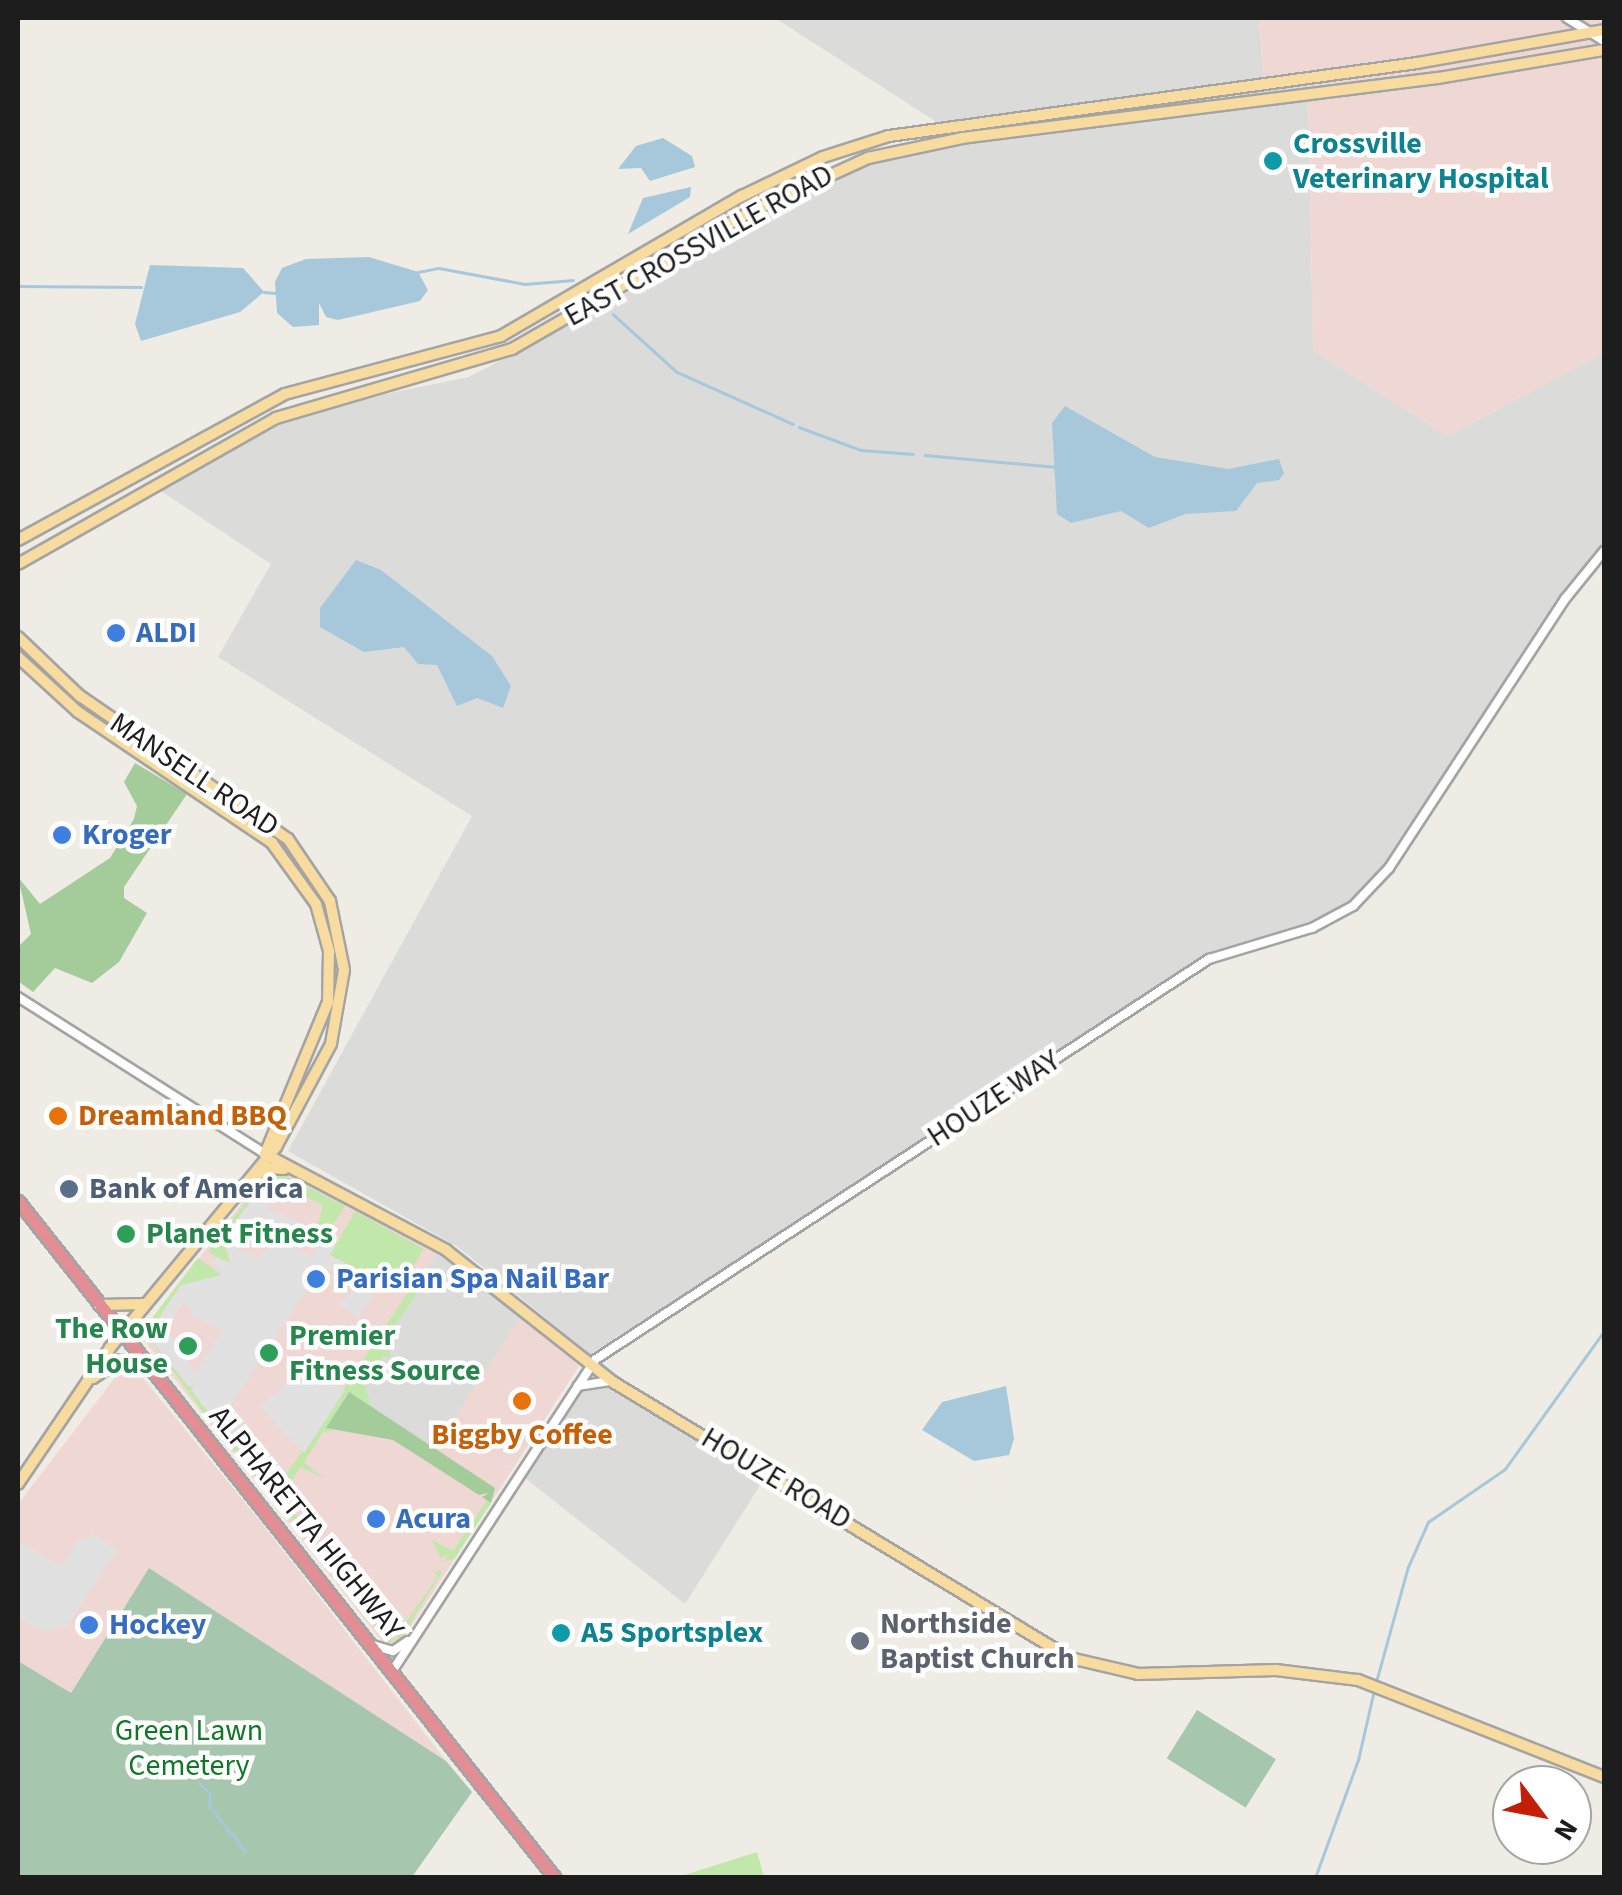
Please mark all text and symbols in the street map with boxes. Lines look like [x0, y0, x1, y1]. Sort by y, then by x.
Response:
place label: Crossville Veterinary Hospital [1293, 126, 1549, 196]
marker: Crossville Veterinary Hospital [1262, 150, 1284, 172]
street label: EAST CROSSVILLE ROAD [559, 157, 839, 335]
place label: ALDI [136, 615, 197, 651]
marker: ALDI [105, 622, 127, 644]
street label: MANSELL ROAD [103, 705, 285, 845]
place label: Kroger [82, 817, 172, 853]
marker: Kroger [51, 824, 73, 846]
street label: HOUZE WAY [921, 1043, 1067, 1155]
place label: Dreamland BBQ [78, 1098, 287, 1134]
marker: Dreamland BBQ [47, 1105, 69, 1127]
place label: Bank of America [89, 1171, 304, 1207]
marker: Bank of America [58, 1178, 80, 1200]
place label: Planet Fitness [146, 1216, 333, 1252]
marker: Planet Fitness [115, 1223, 137, 1245]
place label: Parisian Spa Nail Bar [336, 1261, 609, 1297]
marker: Parisian Spa Nail Bar [305, 1268, 327, 1290]
place label: The Row House [55, 1311, 168, 1382]
place label: Premier Fitness Source [289, 1318, 481, 1388]
marker: The Row House [177, 1335, 199, 1357]
marker: Premier Fitness Source [258, 1342, 280, 1364]
marker: Biggby Coffee [511, 1390, 533, 1412]
street label: ALPHARETTA HIGHWAY [201, 1399, 411, 1647]
place label: Biggby Coffee [431, 1417, 613, 1453]
street label: HOUZE ROAD [695, 1420, 857, 1538]
place label: Acura [396, 1501, 471, 1537]
marker: Acura [365, 1508, 387, 1530]
place label: Northside Baptist Church [880, 1606, 1075, 1676]
place label: Hockey [109, 1607, 207, 1643]
marker: Hockey [78, 1614, 100, 1636]
place label: A5 Sportsplex [581, 1615, 763, 1651]
marker: A5 Sportsplex [550, 1622, 572, 1644]
marker: Northside Baptist Church [849, 1630, 871, 1652]
park label: Green Lawn Cemetery [115, 1713, 263, 1784]
north arrow [1492, 1765, 1592, 1865]
text: N [1544, 1811, 1588, 1848]

